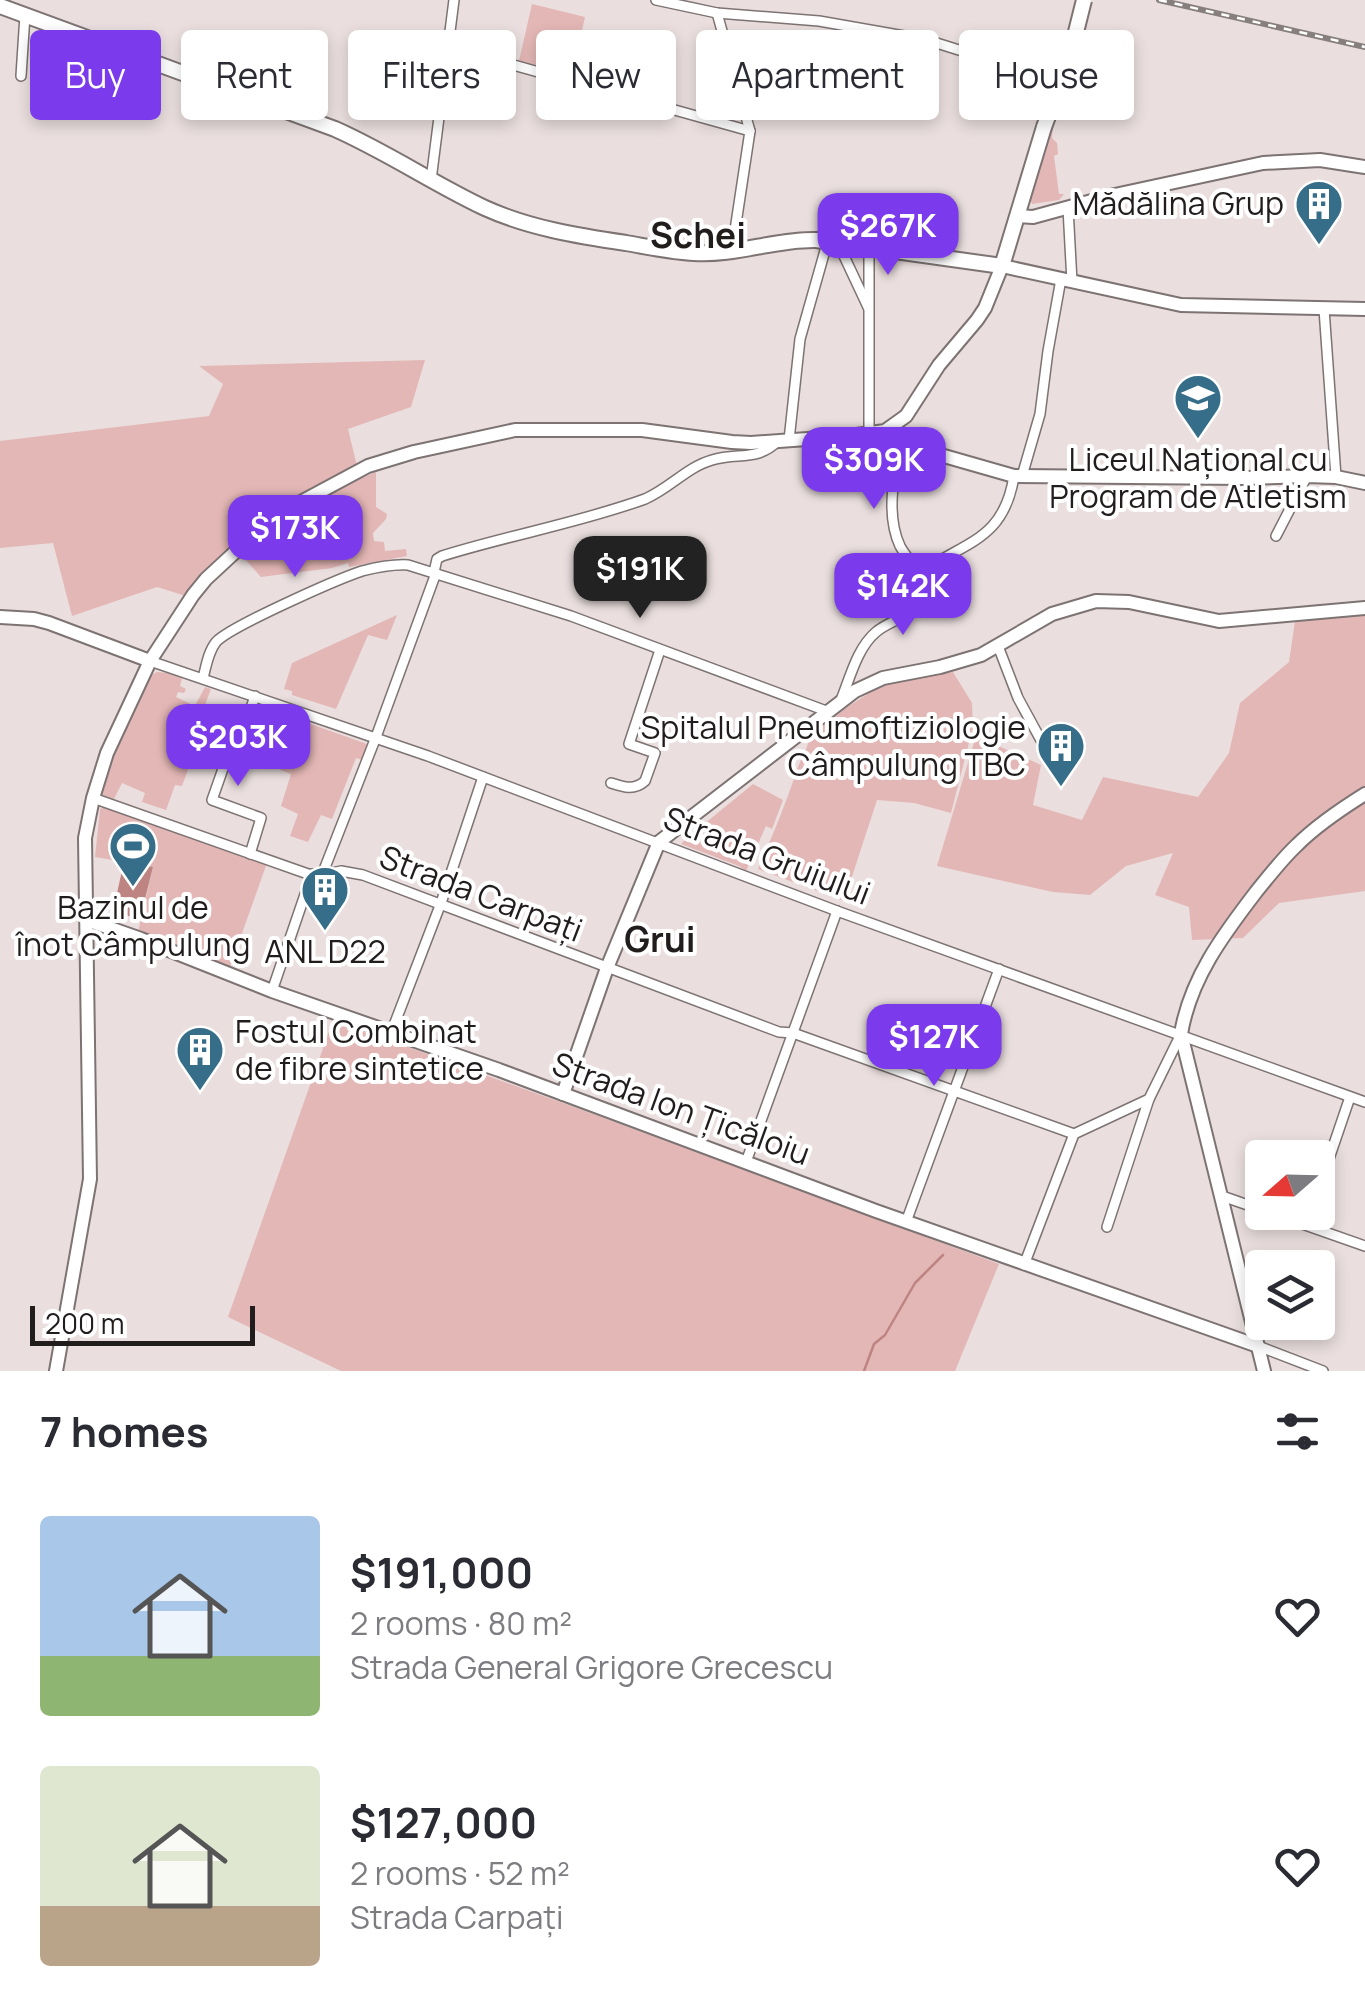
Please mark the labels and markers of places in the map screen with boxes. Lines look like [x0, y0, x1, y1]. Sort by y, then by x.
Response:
building icon: Mădălina Grup [1293, 178, 1345, 246]
place label: Mădălina Grup [1072, 181, 1284, 225]
pin: $267K [818, 193, 958, 278]
school or university icon: Liceul Național cu Program de Atletism [1172, 372, 1224, 440]
pin: $309K [804, 427, 944, 512]
place label: Liceul Național cu Program de Atletism [1049, 437, 1347, 518]
pin: $173K [225, 495, 365, 580]
pin: $191K [570, 536, 710, 621]
pin: $142K [833, 553, 973, 638]
pin: $203K [168, 704, 308, 789]
place label: Spitalul Pneumoftiziologie Câmpulung TBC [641, 705, 1026, 786]
building icon: Spitalul Pneumoftiziologie Câmpulung TBC [1035, 720, 1087, 788]
sports icon: Bazinul de înot Câmpulung [107, 820, 159, 888]
building icon: ANL D22 [299, 864, 351, 932]
place label: Bazinul de înot Câmpulung [15, 885, 250, 966]
place label: ANL D22 [264, 929, 386, 973]
pin: $127K [864, 1004, 1004, 1089]
place label: Fostul Combinat de fibre sintetice [235, 1009, 484, 1090]
building icon: Fostul Combinat de fibre sintetice [174, 1024, 226, 1092]

